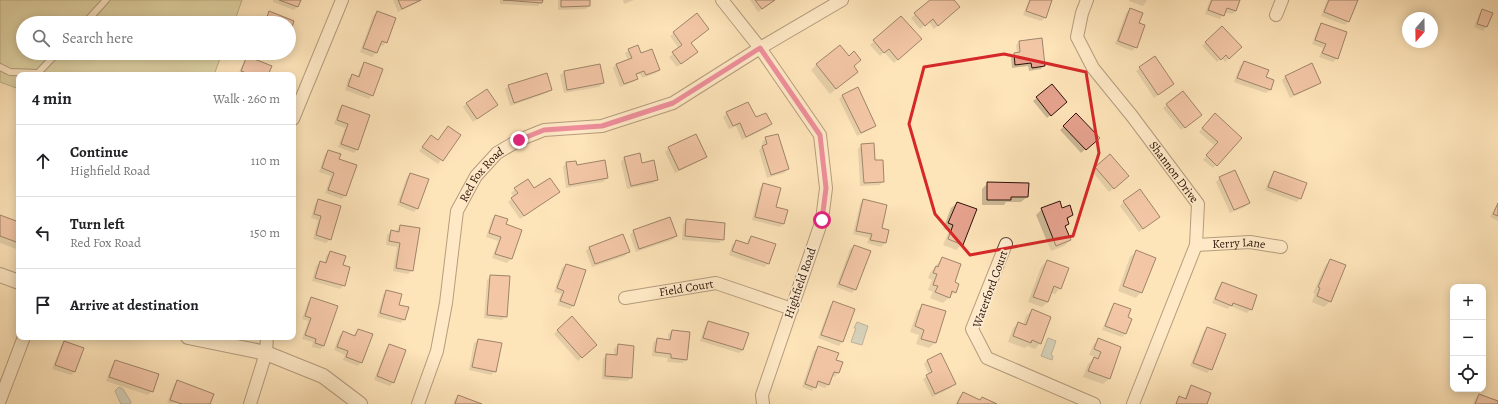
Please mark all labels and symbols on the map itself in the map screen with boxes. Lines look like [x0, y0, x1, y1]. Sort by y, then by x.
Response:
north arrow [1402, 12, 1438, 48]
route end [510, 131, 528, 149]
street label: Shannon Drive [1145, 138, 1202, 206]
street label: Red Fox Road [455, 143, 507, 205]
route start [813, 211, 831, 229]
street label: Kerry Lane [1212, 234, 1267, 252]
street label: Highfield Road [780, 245, 820, 321]
street label: Waterford Court [968, 248, 1011, 331]
street label: Field Court [658, 276, 715, 300]

